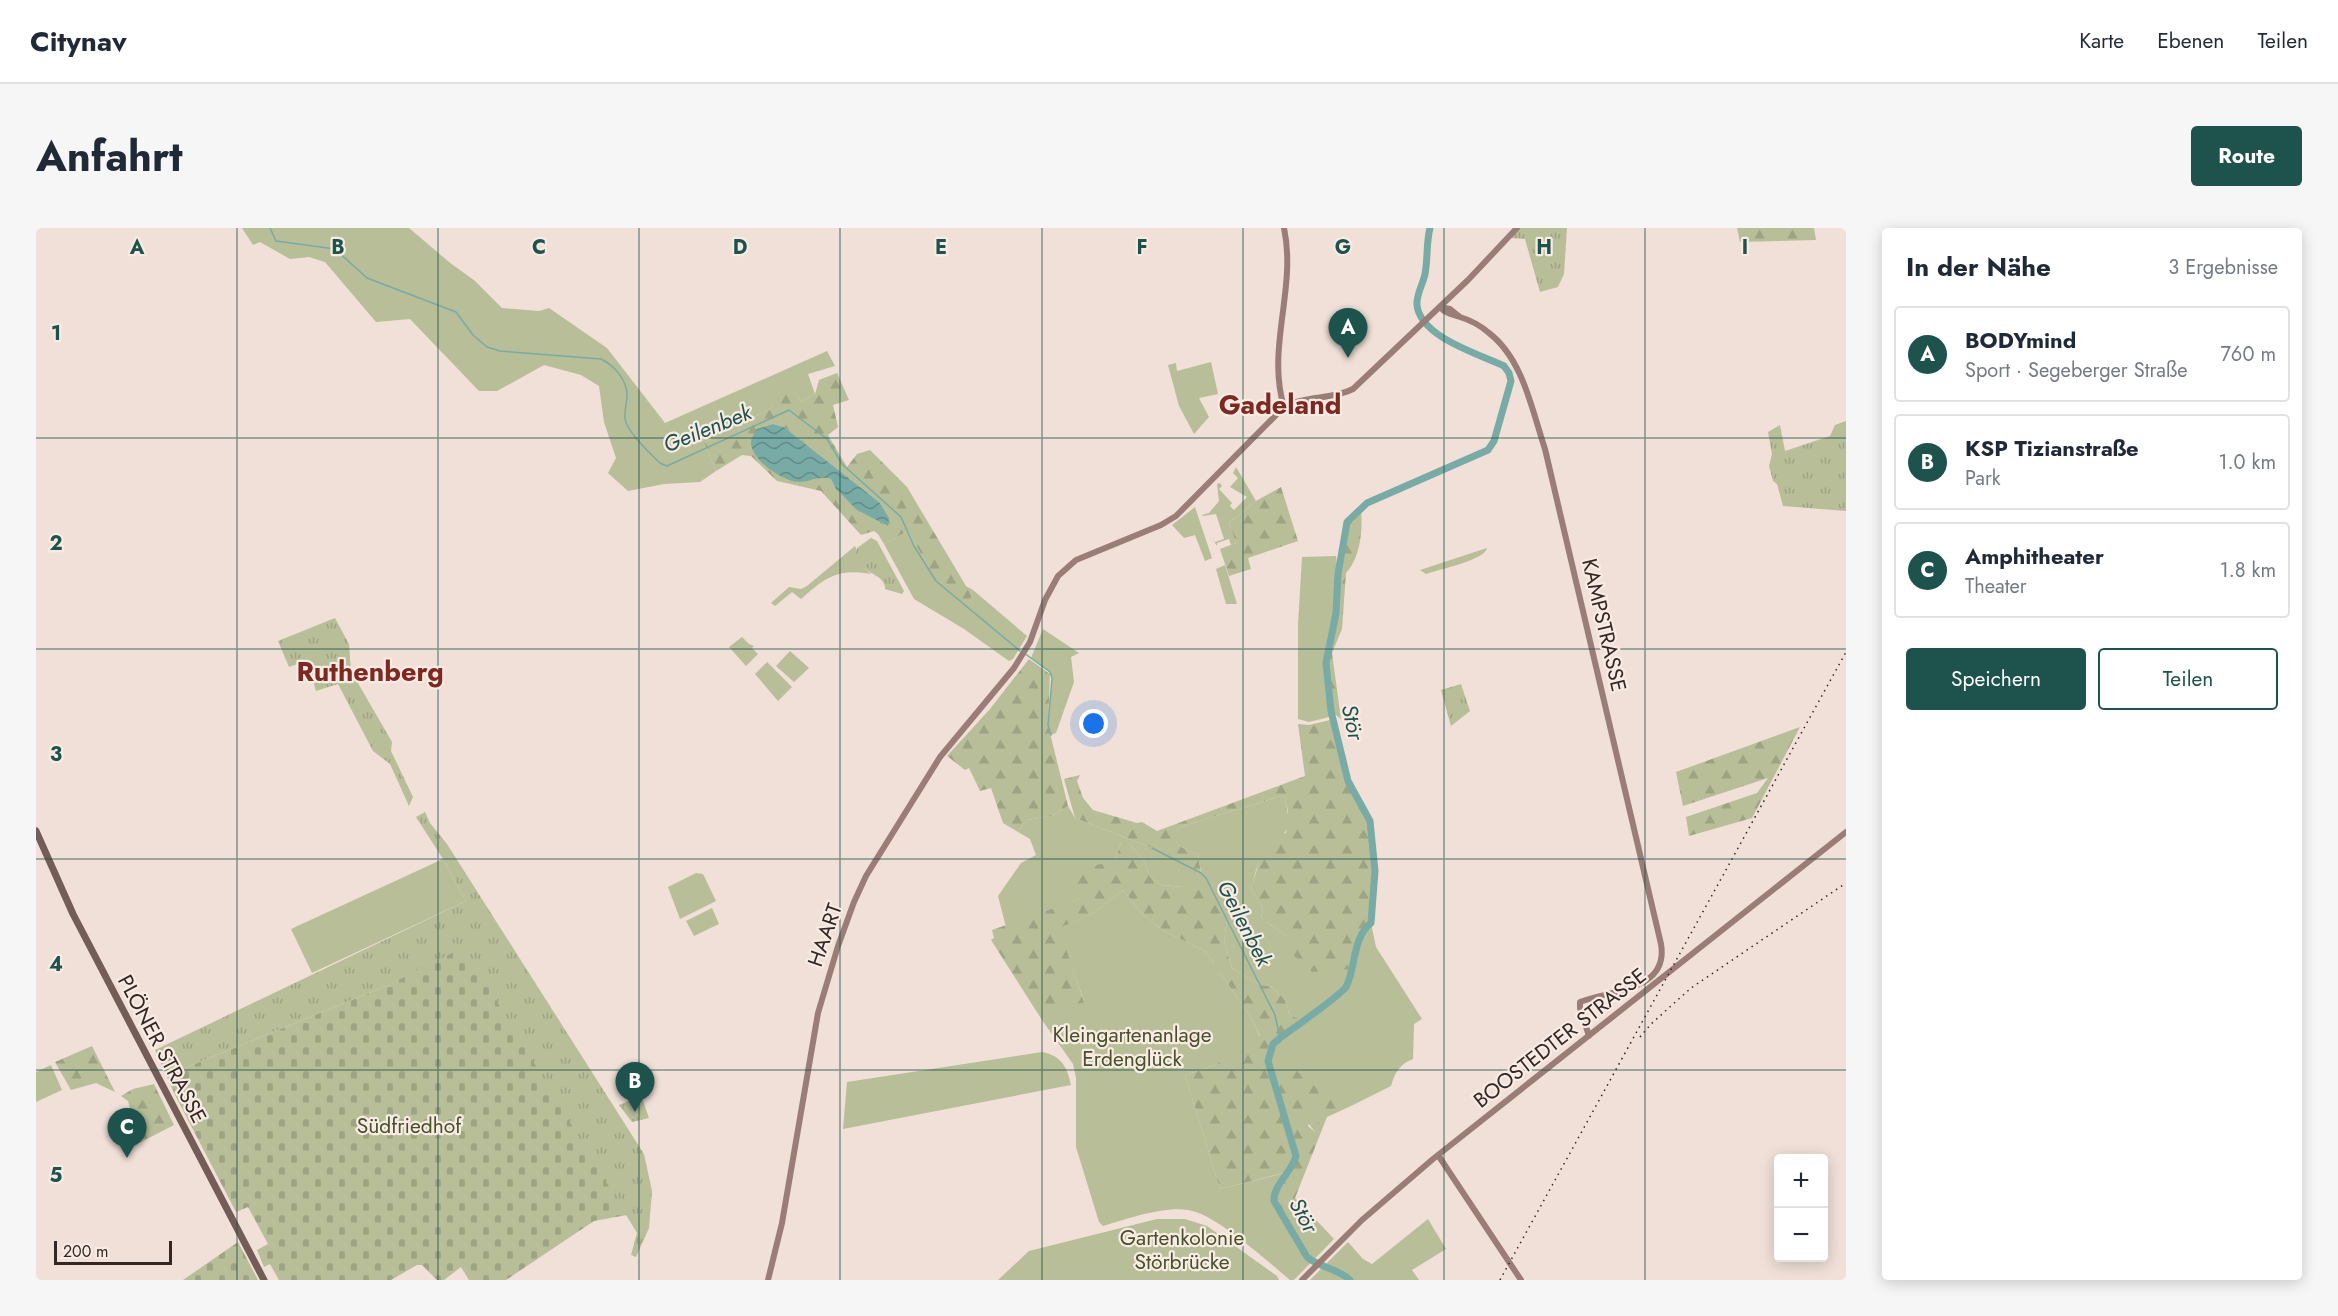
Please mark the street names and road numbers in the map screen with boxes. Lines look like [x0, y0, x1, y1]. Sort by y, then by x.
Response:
street label: KAMPSTRASSE [1574, 556, 1634, 694]
street label: HAART [800, 899, 850, 971]
street label: BOOSTEDTER STRASSE [1467, 961, 1653, 1115]
street label: PLÖNER STRASSE [110, 969, 214, 1129]

